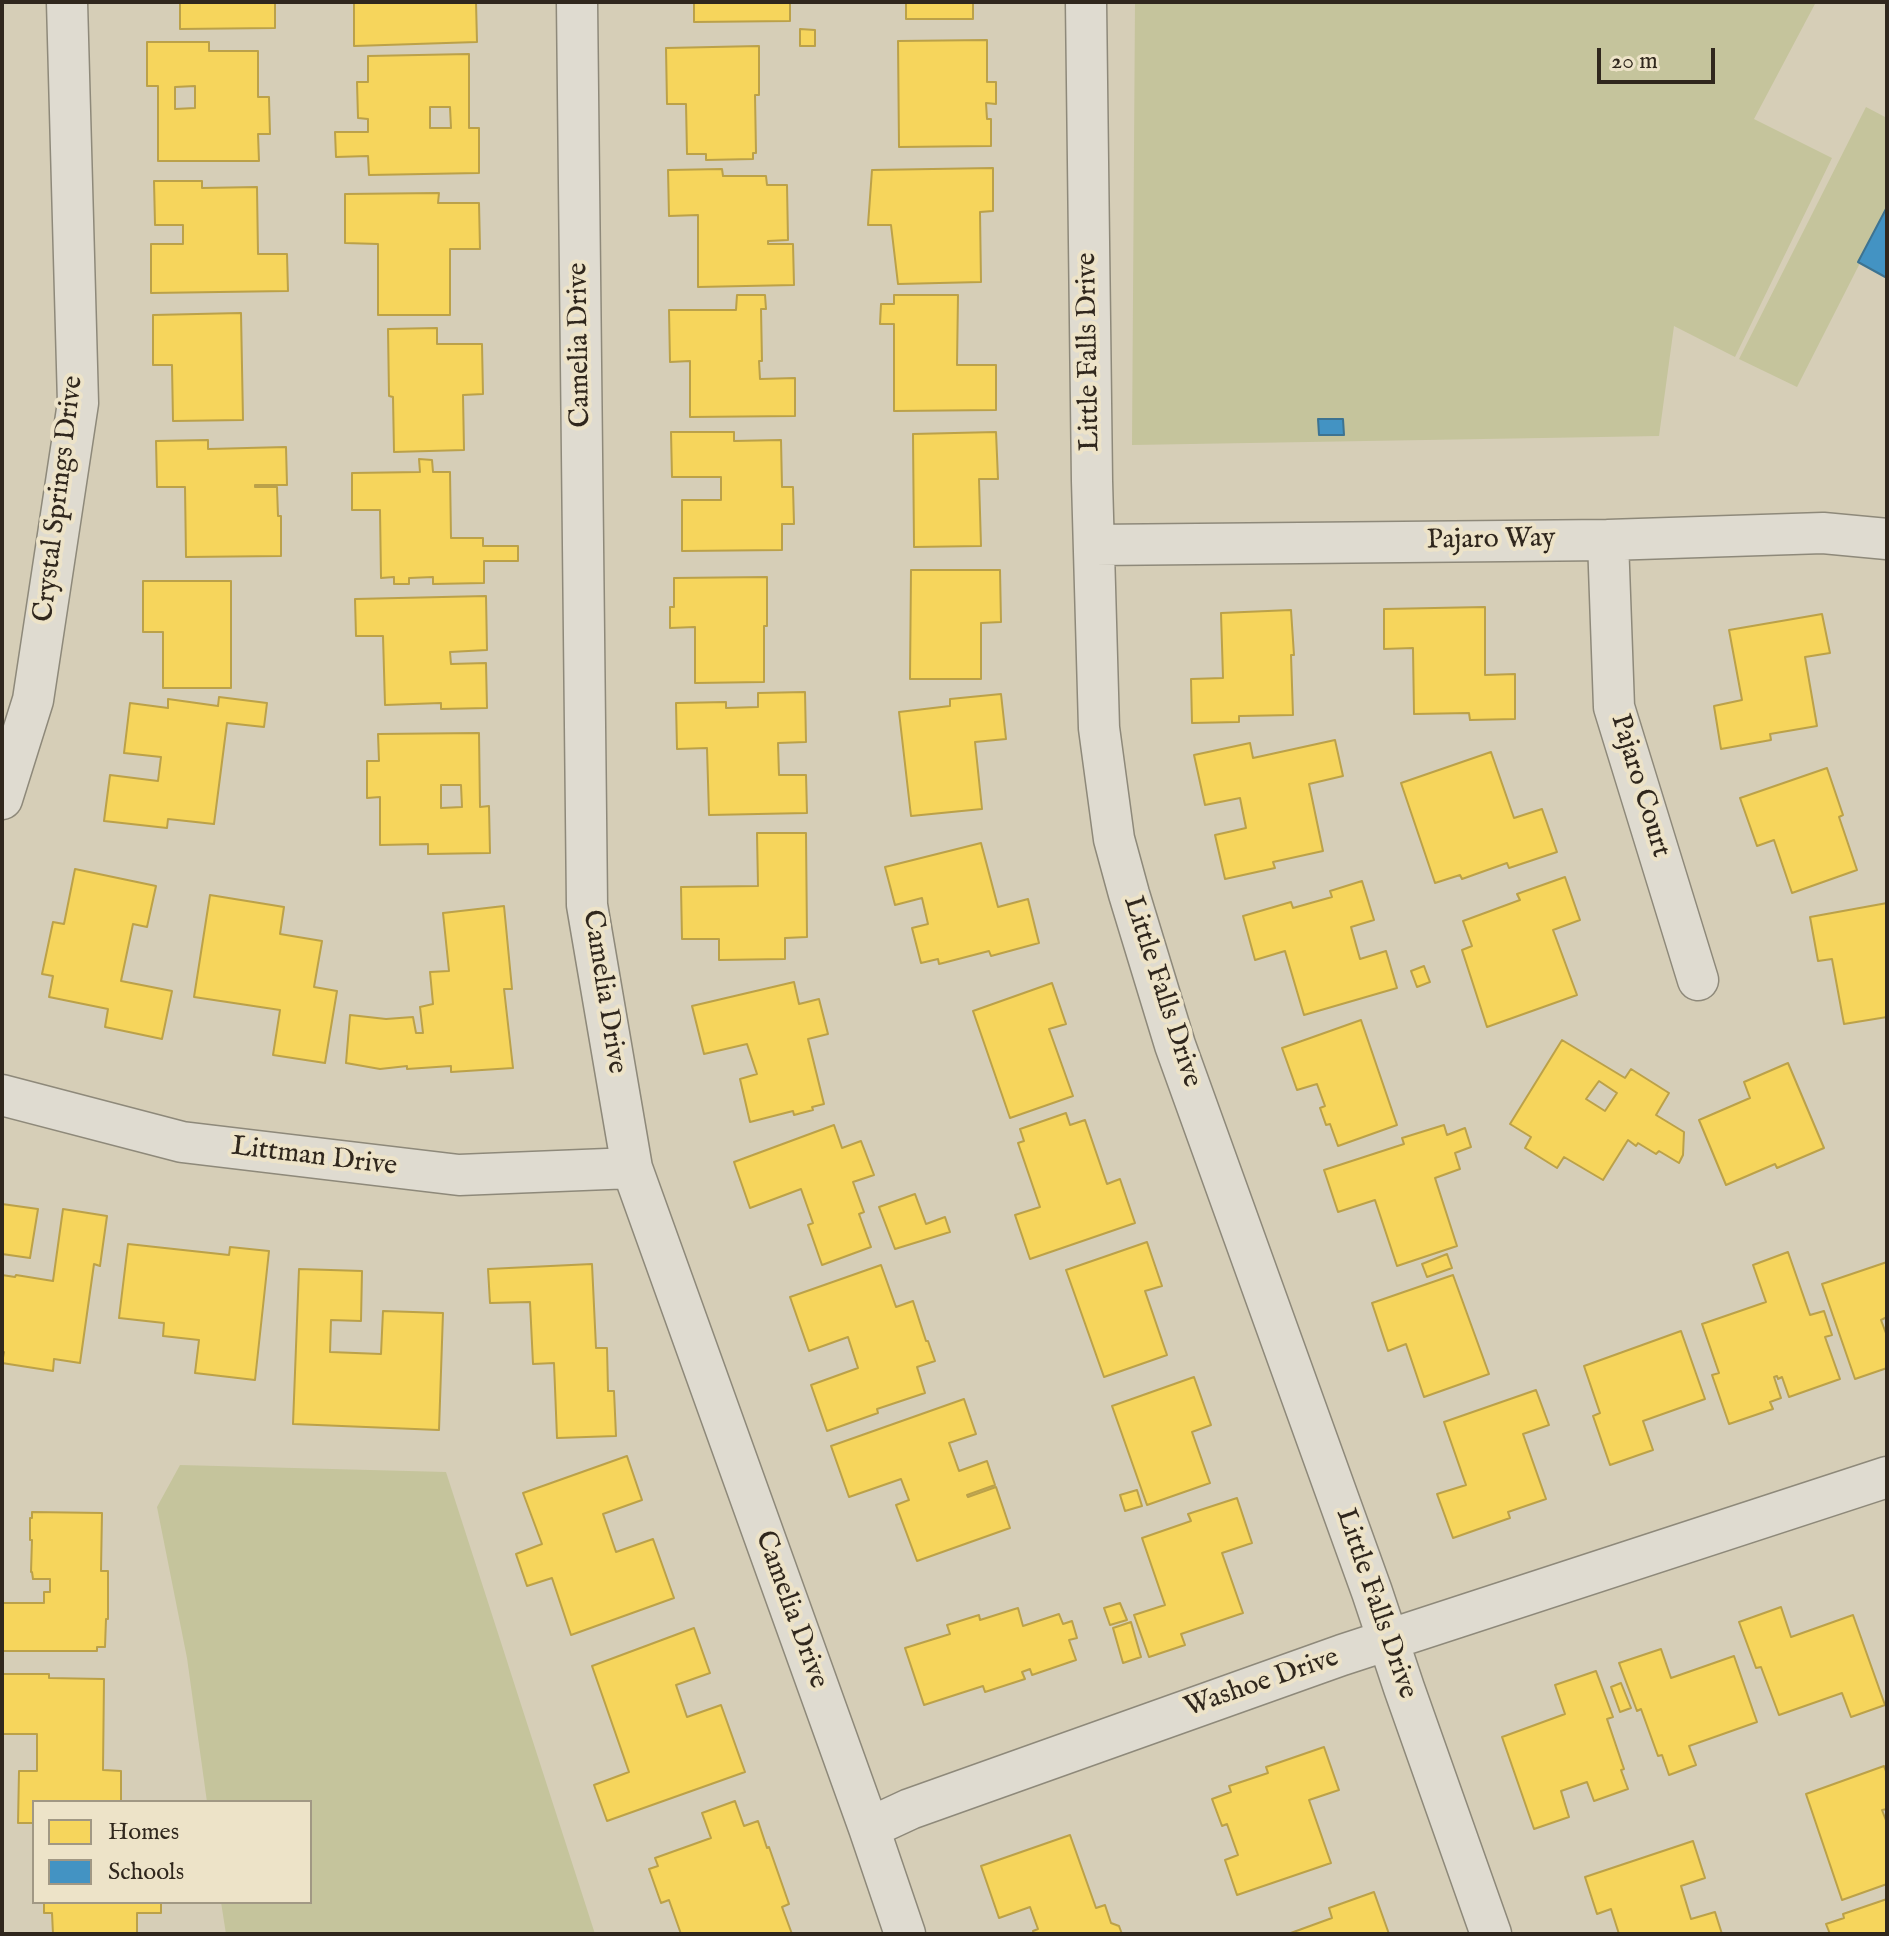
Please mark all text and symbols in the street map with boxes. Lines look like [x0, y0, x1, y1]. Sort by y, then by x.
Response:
scale bar [1601, 32, 1719, 82]
text: 20 m [1611, 46, 1658, 77]
street label: Little Falls Drive [1071, 252, 1109, 452]
street label: Camelia Drive [563, 262, 599, 428]
street label: Crystal Springs Drive [28, 374, 92, 624]
street label: Pajaro Way [1426, 523, 1556, 559]
street label: Pajaro Court [1601, 710, 1677, 862]
street label: Little Falls Drive [1114, 892, 1208, 1092]
street label: Camelia Drive [573, 908, 633, 1076]
street label: Littman Drive [229, 1131, 399, 1185]
street label: Little Falls Drive [1327, 1504, 1423, 1704]
street label: Camelia Drive [746, 1527, 834, 1693]
street label: Washoe Drive [1180, 1642, 1344, 1726]
legend [32, 1800, 312, 1904]
text: Homes [108, 1817, 179, 1848]
text: Schools [108, 1857, 184, 1888]

